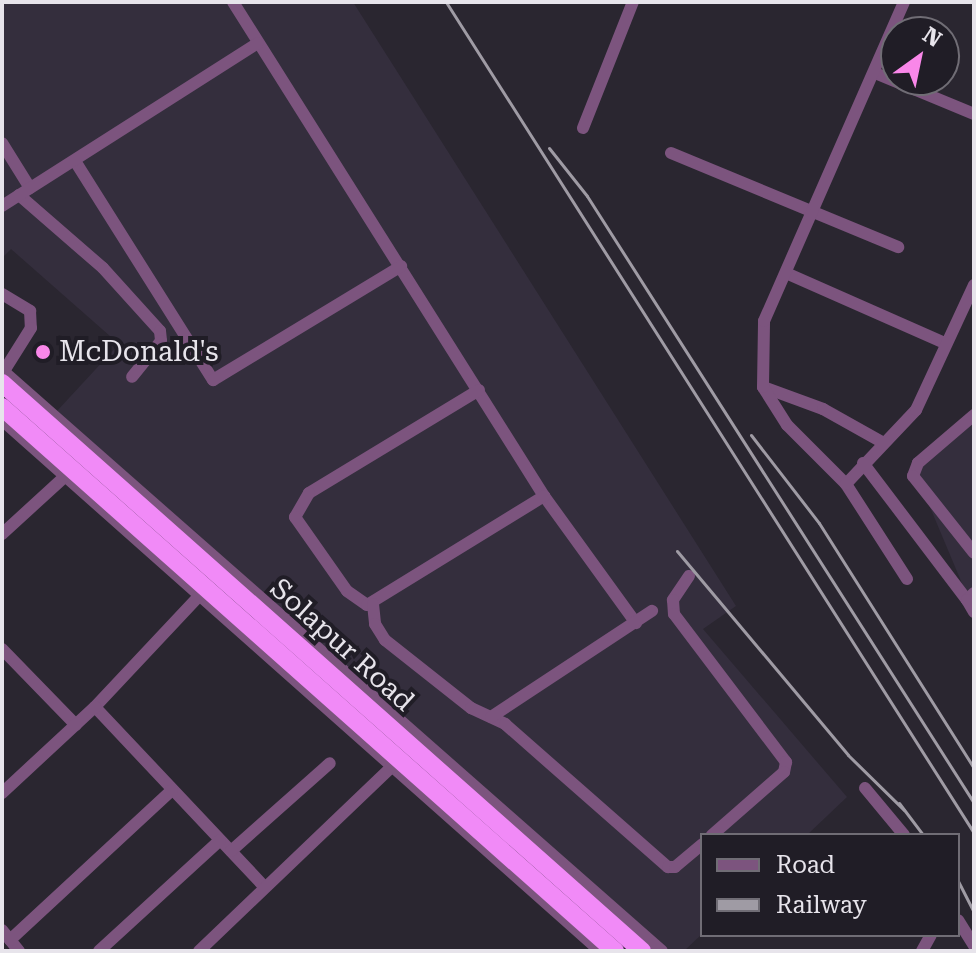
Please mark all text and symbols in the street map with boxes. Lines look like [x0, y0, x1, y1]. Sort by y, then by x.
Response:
north arrow [880, 16, 960, 96]
text: N [918, 22, 946, 52]
place label: McDonald's [59, 335, 219, 369]
marker: McDonald's [34, 343, 52, 361]
street label: Solapur Road [263, 572, 421, 718]
legend [700, 833, 960, 937]
text: Road [776, 851, 835, 879]
text: Railway [776, 891, 867, 919]

